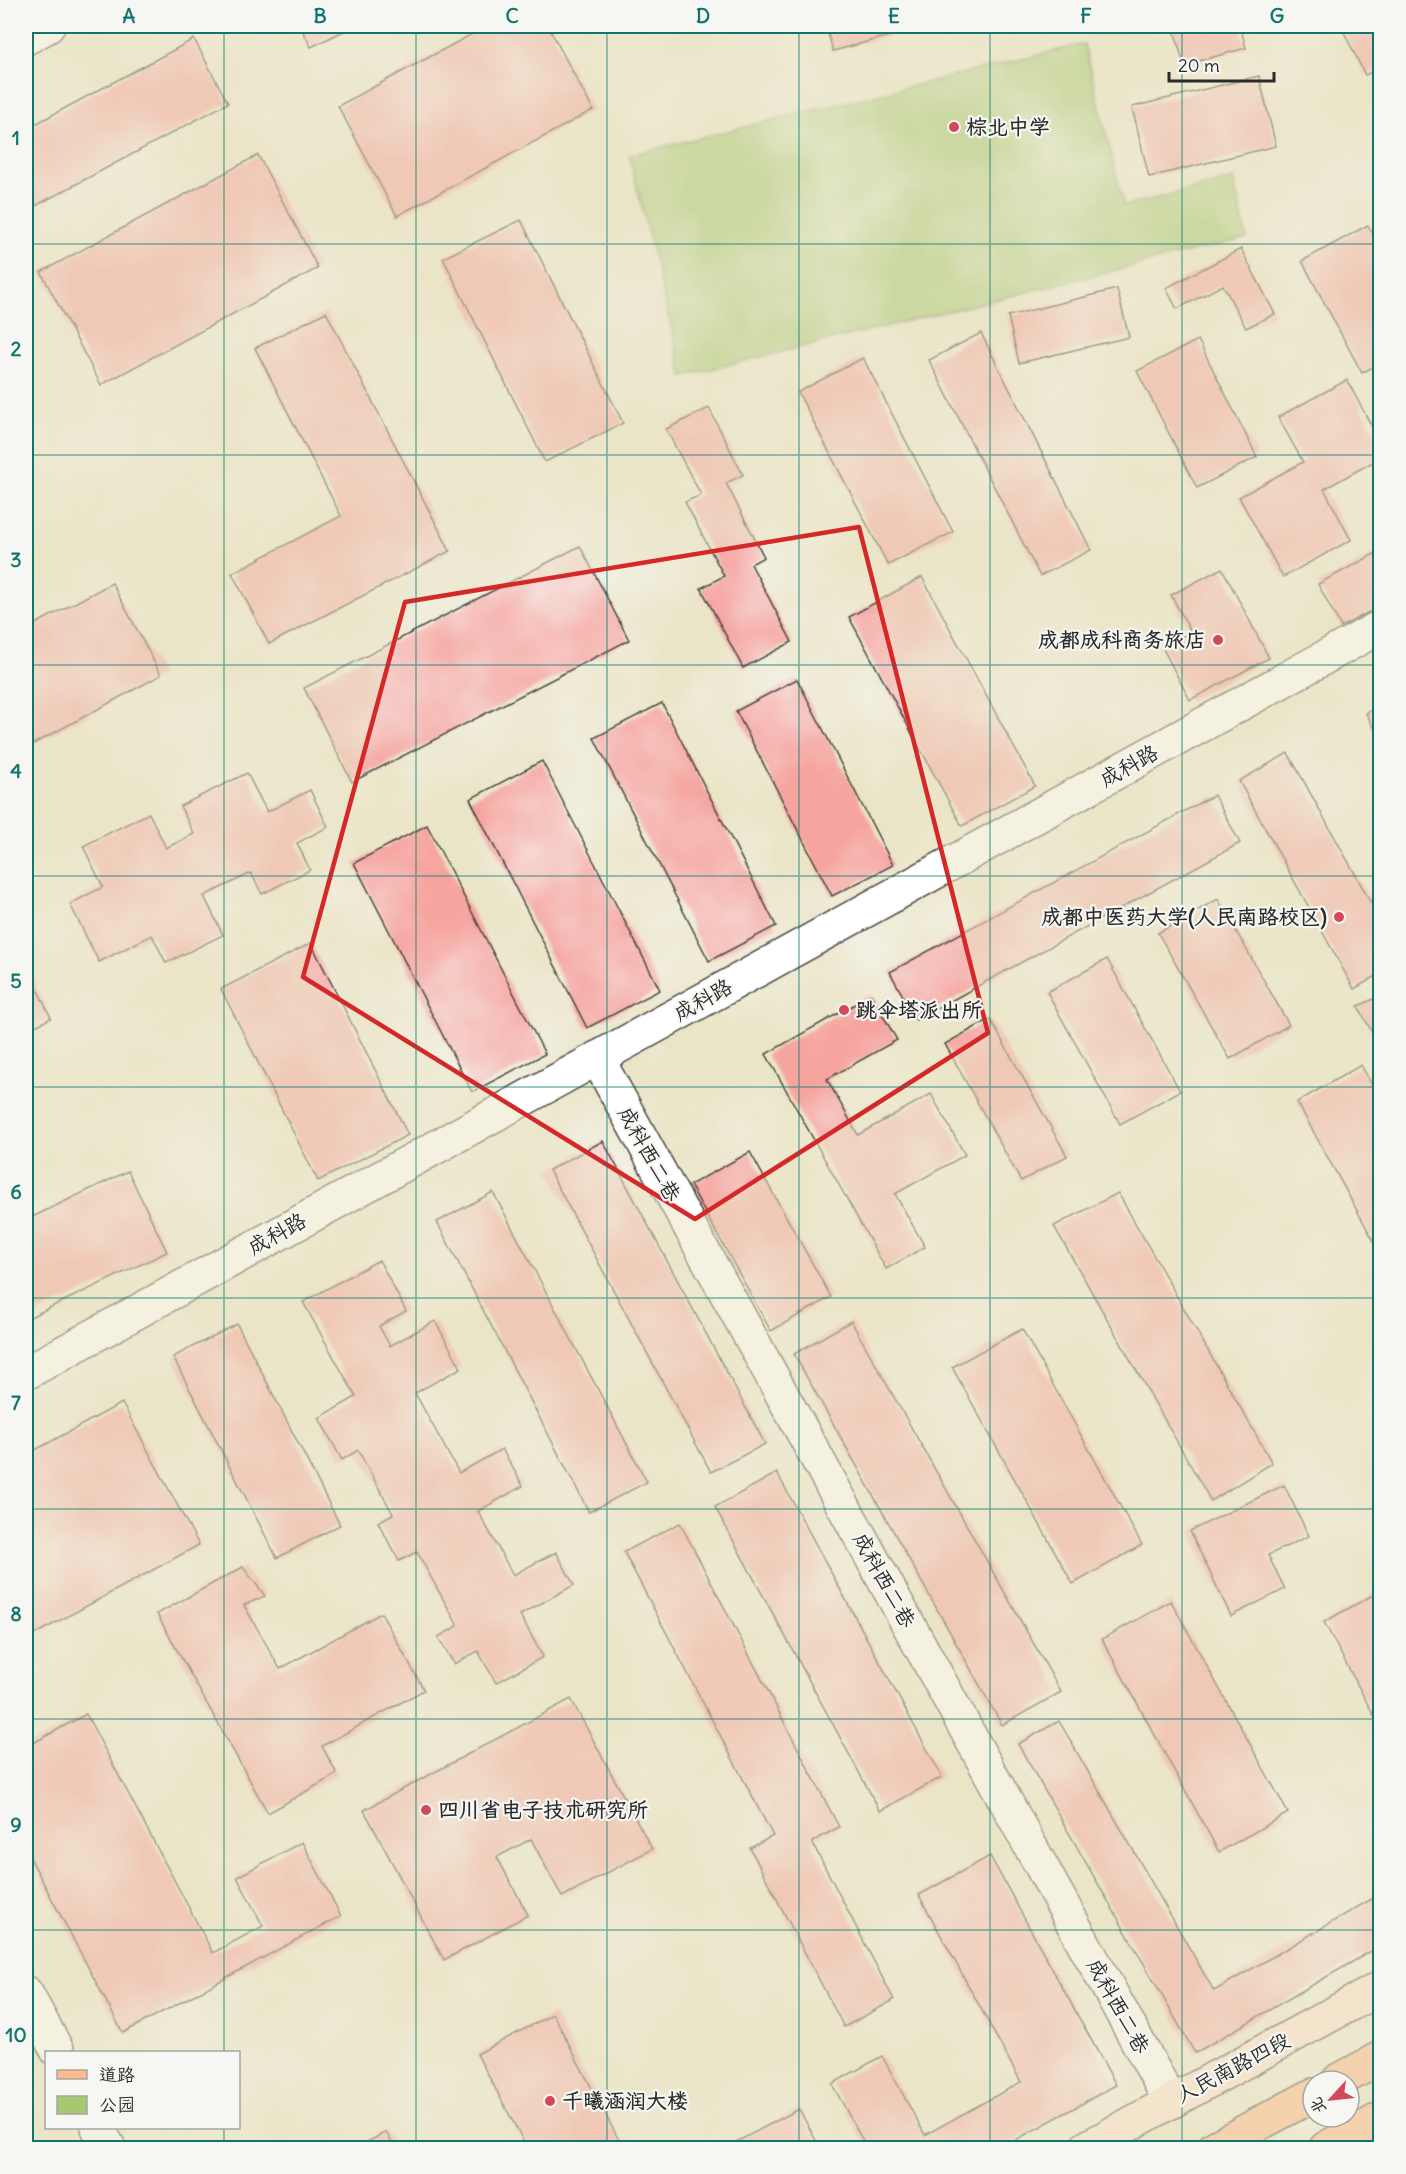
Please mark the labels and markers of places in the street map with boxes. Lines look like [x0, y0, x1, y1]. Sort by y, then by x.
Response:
place label: 棕北中学 [966, 113, 1050, 140]
marker: 棕北中学 [947, 120, 961, 134]
place label: 成都成科商务旅店 [1038, 626, 1206, 653]
marker: 成都成科商务旅店 [1211, 633, 1225, 647]
place label: 成都中医药大学(人民南路校区) [1041, 903, 1327, 930]
marker: 成都中医药大学(人民南路校区) [1332, 910, 1346, 924]
place label: 跳伞塔派出所 [856, 996, 982, 1023]
marker: 跳伞塔派出所 [837, 1003, 851, 1017]
place label: 四川省电子技术研究所 [438, 1796, 648, 1823]
marker: 四川省电子技术研究所 [419, 1803, 433, 1817]
place label: 千曦涵润大楼 [562, 2087, 688, 2114]
marker: 千曦涵润大楼 [543, 2094, 557, 2108]

